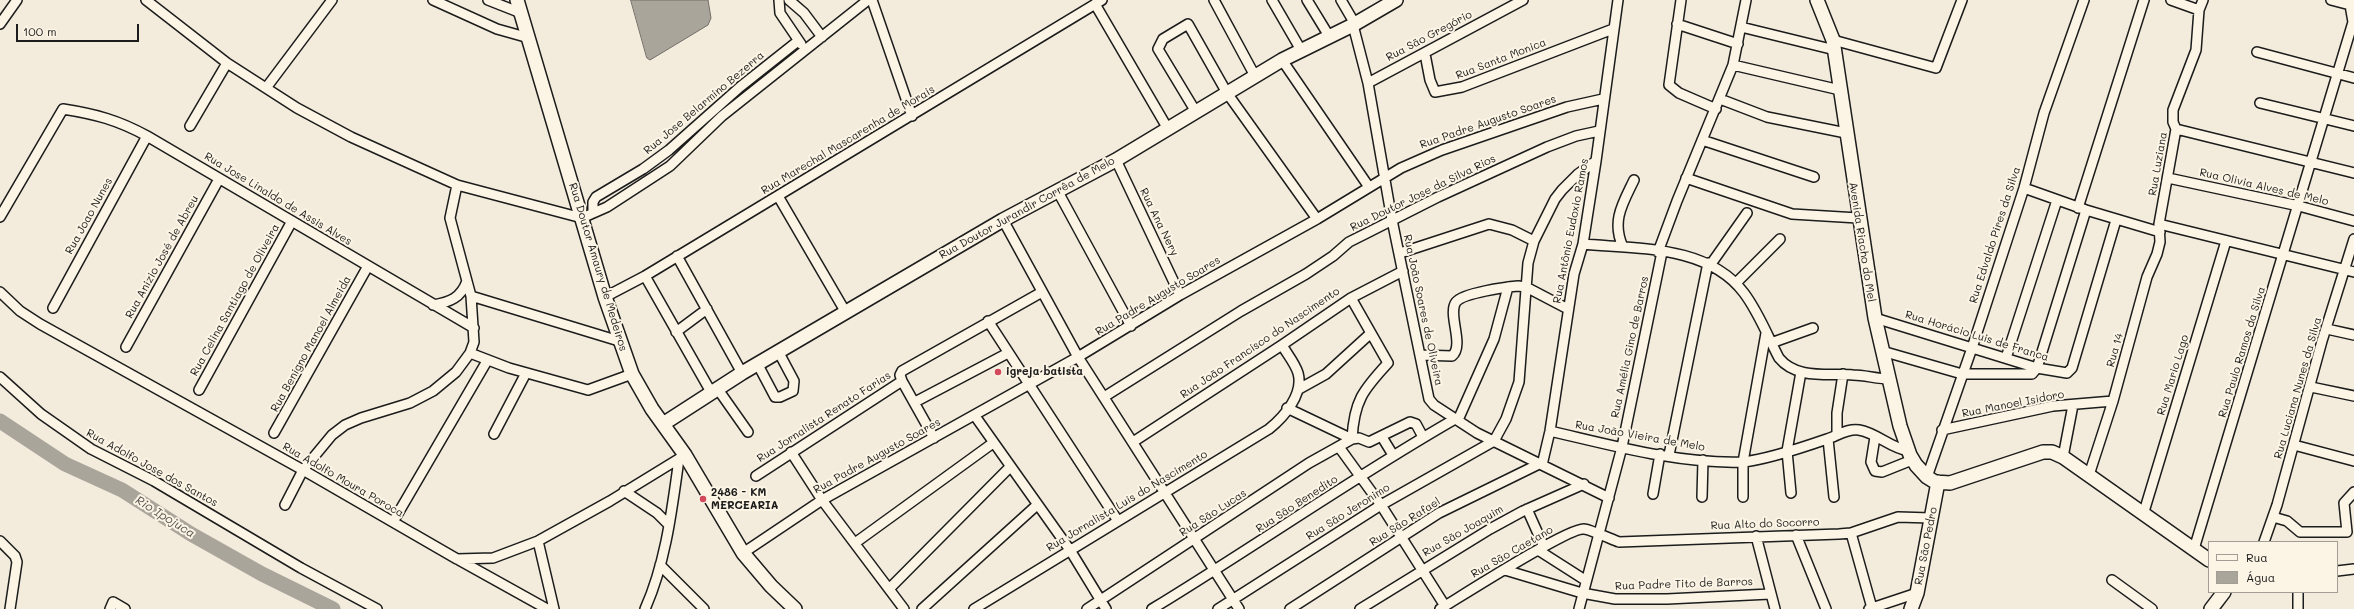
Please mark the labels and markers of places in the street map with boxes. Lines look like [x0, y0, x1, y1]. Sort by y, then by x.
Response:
place label: igreja batista [1006, 365, 1083, 379]
marker: igreja batista [993, 367, 1003, 377]
place label: 2486 - KM MERCEARIA [711, 486, 778, 512]
marker: 2486 - KM MERCEARIA [698, 494, 708, 504]

